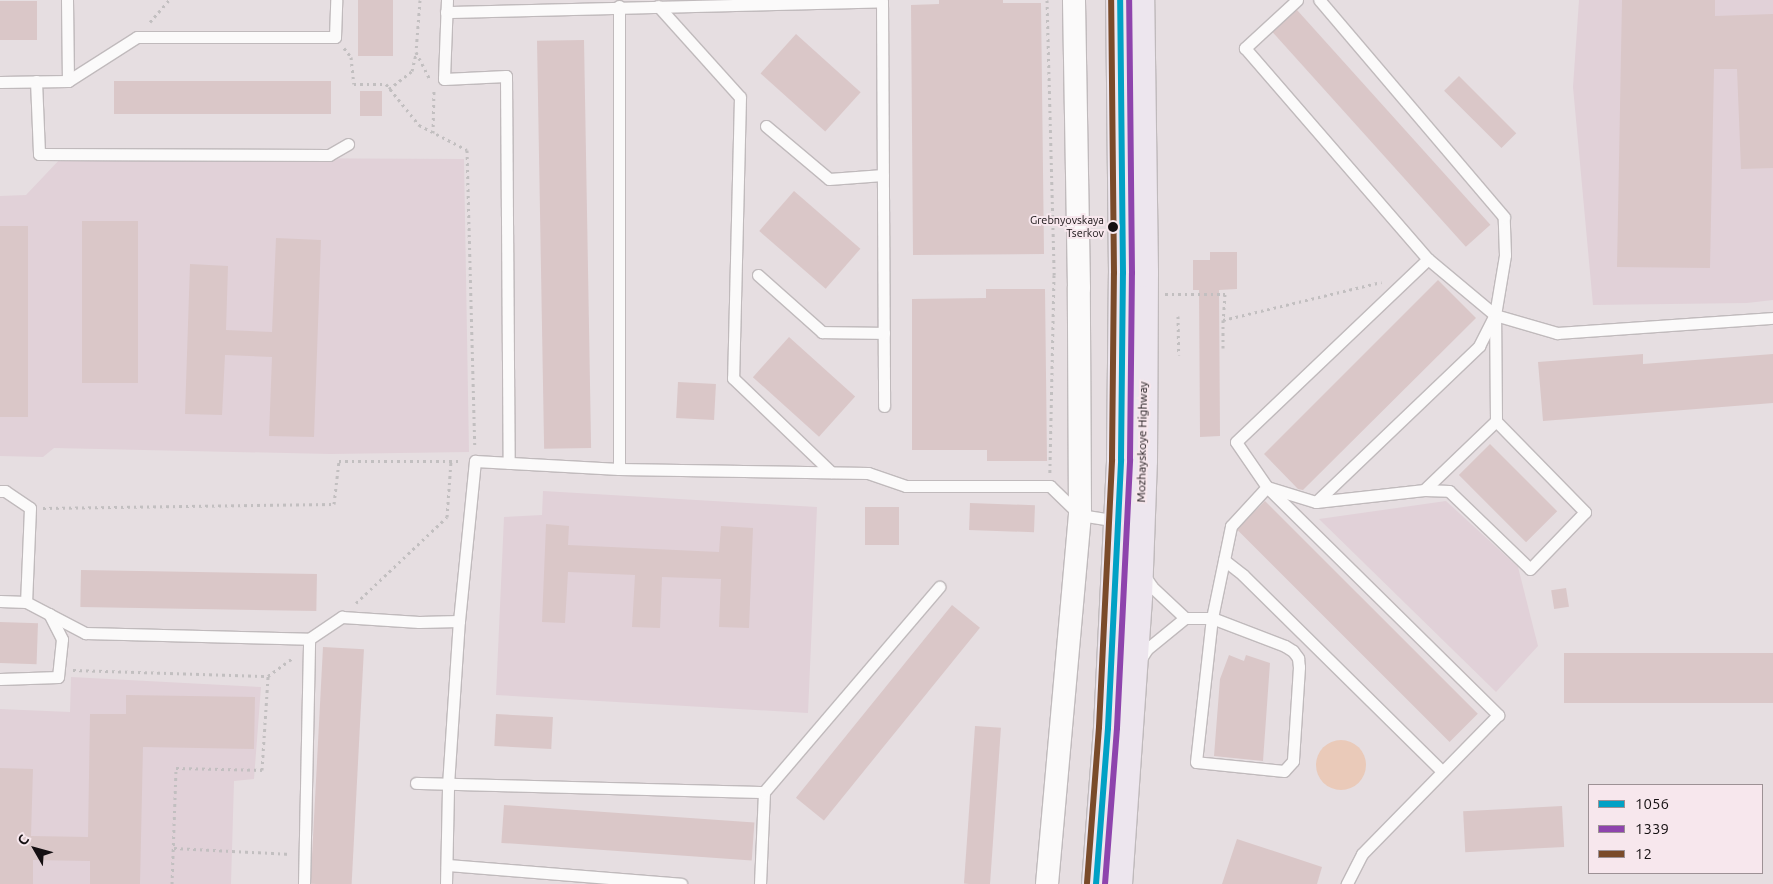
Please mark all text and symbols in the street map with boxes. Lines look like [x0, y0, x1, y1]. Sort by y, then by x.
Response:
place label: Grebnyovskaya Tserkov [1030, 214, 1104, 240]
marker: Grebnyovskaya Tserkov [1108, 222, 1118, 232]
street label: Mozhayskoye Highway [1134, 381, 1150, 503]
legend [1588, 784, 1763, 874]
text: 1056 [1635, 795, 1669, 812]
text: 1339 [1635, 820, 1669, 837]
north arrow [10, 824, 60, 874]
text: С [14, 831, 32, 848]
text: 12 [1635, 845, 1652, 862]

